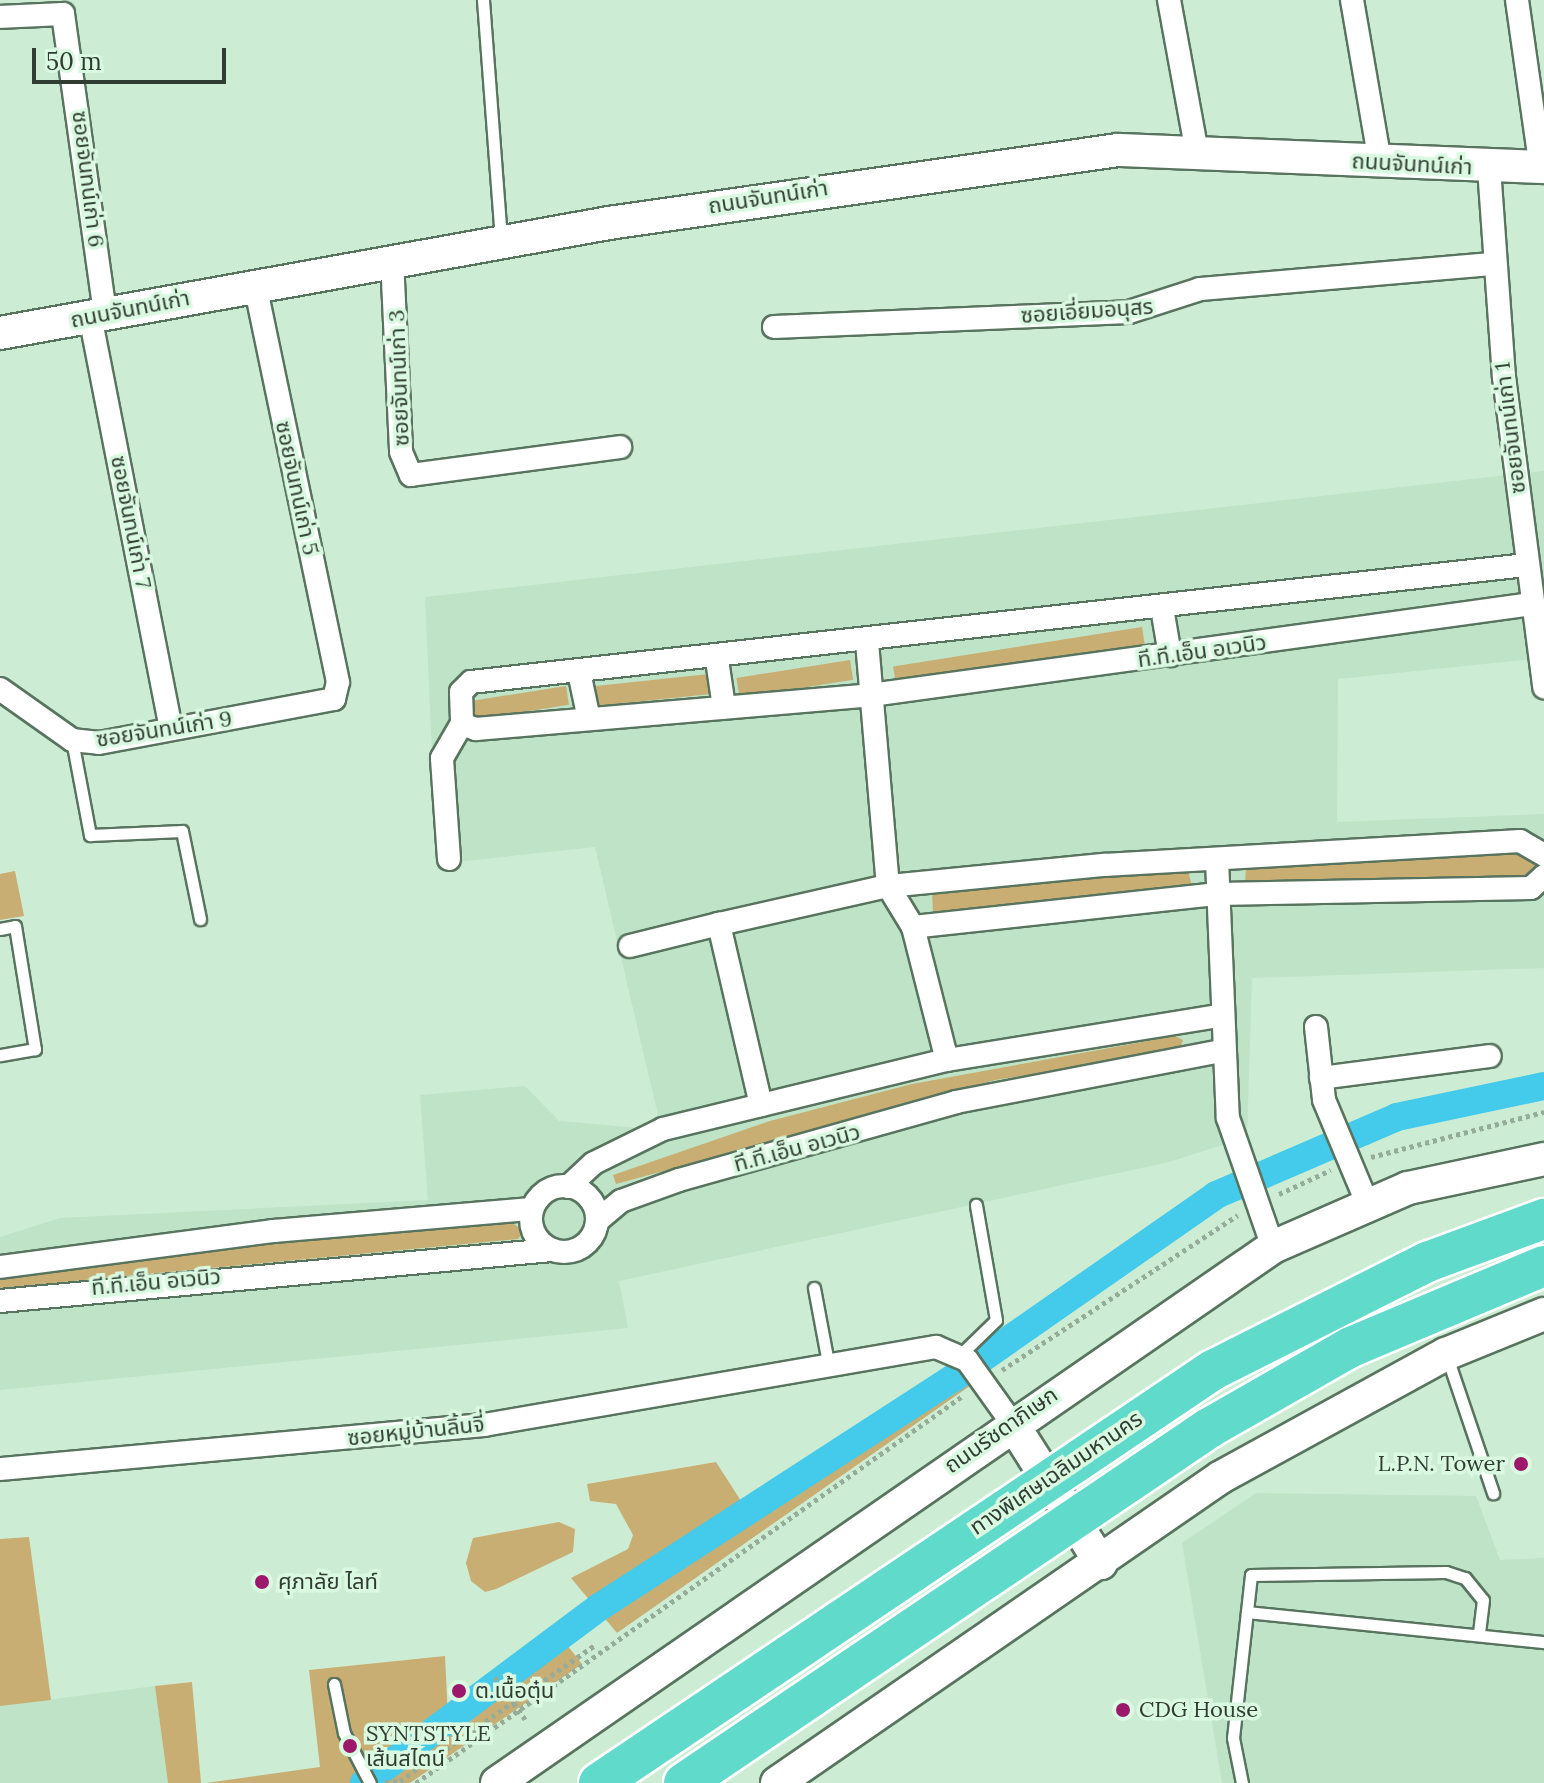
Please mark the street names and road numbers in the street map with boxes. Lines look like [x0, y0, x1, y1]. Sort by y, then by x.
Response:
street label: ซอยจันทน์เก่า 6 [67, 109, 109, 249]
street label: ถนนจันทน์เก่า [1351, 148, 1473, 180]
street label: ถนนจันทน์เก่า [706, 175, 830, 219]
street label: ถนนจันทน์เก่า [68, 285, 192, 333]
street label: ซอยเอี่ยมอนุสร [1020, 293, 1154, 329]
street label: ซอยจันทน์เก่า 3 [383, 309, 415, 447]
street label: ซอยจันทน์เก่า 1 [1489, 361, 1531, 495]
street label: ซอยจันทน์เก่า 5 [270, 419, 324, 557]
street label: ซอยจันทน์เก่า 7 [105, 453, 157, 591]
street label: ที.ที.เอ็น อเวนิว [1136, 629, 1268, 673]
street label: ซอยจันทน์เก่า 9 [94, 705, 234, 753]
street label: ที.ที.เอ็น อเวนิว [731, 1118, 863, 1178]
street label: ที.ที.เอ็น อเวนิว [90, 1263, 222, 1301]
street label: ถนนรัชดาภิเษก [939, 1381, 1063, 1479]
street label: ทางพิเศษเฉลิมมหานคร [965, 1405, 1147, 1541]
street label: ซอยหมู่บ้านลิ้นจี่ [346, 1411, 486, 1451]

